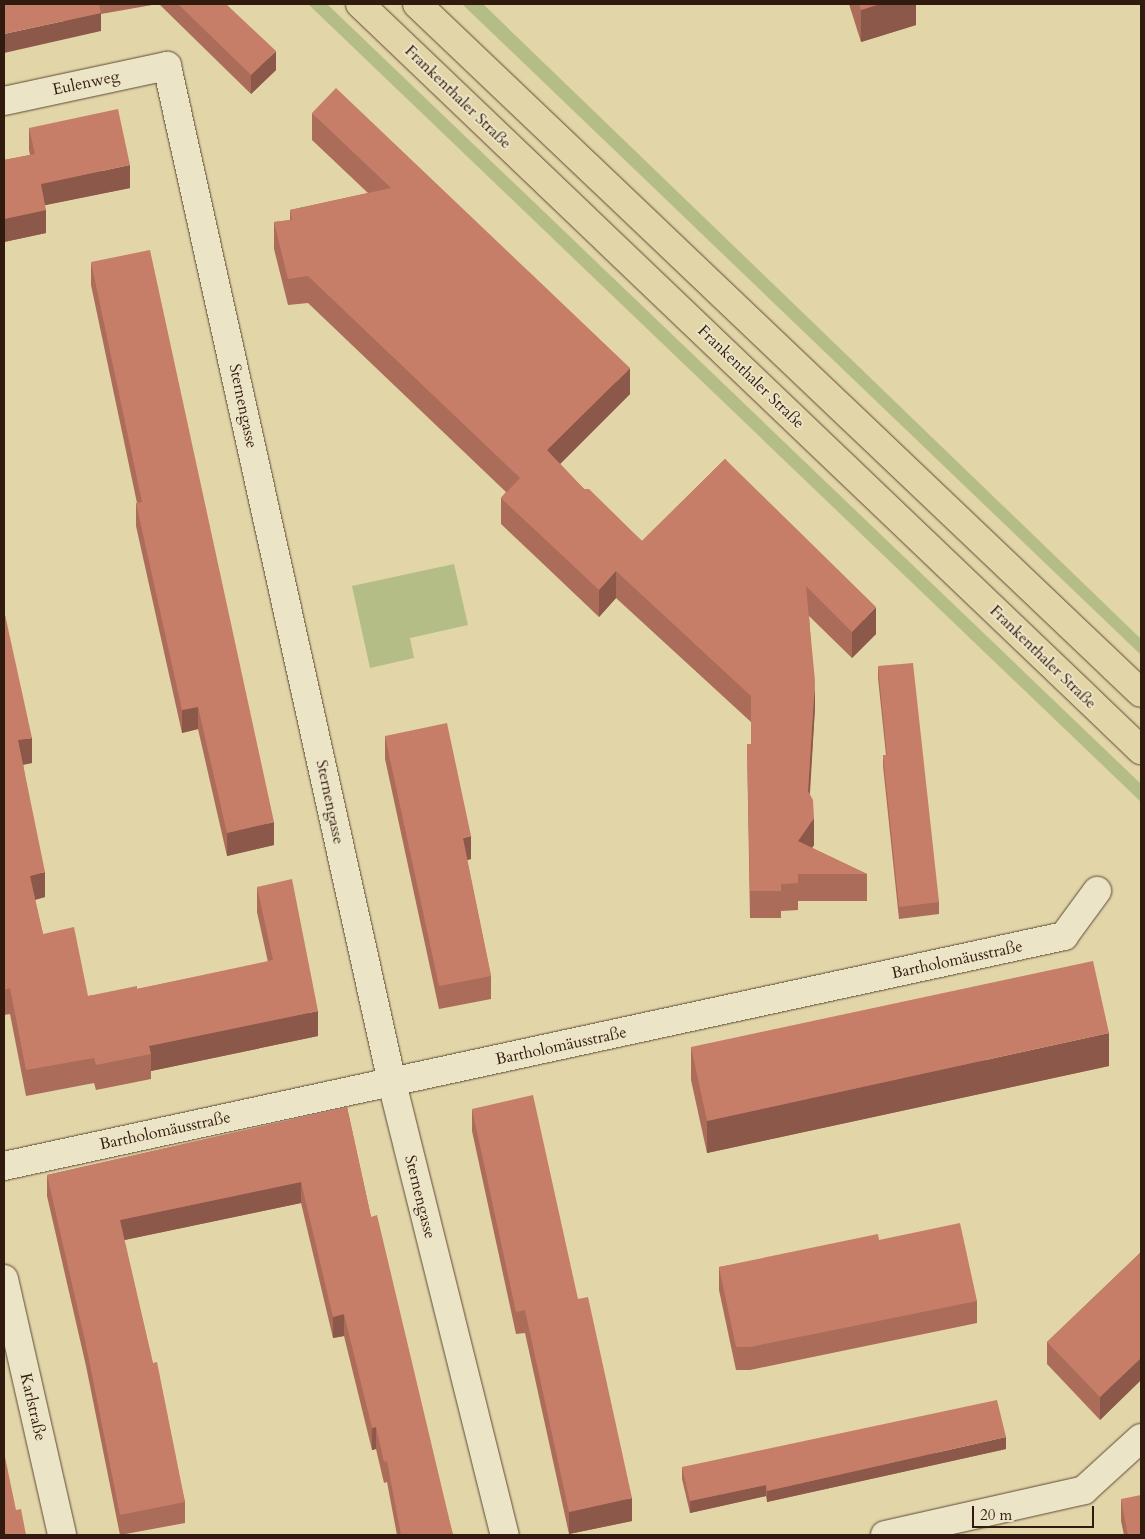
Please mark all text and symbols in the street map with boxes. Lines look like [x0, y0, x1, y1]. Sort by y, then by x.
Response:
street label: Frankenthaler Straße [401, 41, 515, 153]
street label: Eulenweg [51, 67, 121, 99]
street label: Frankenthaler Straße [694, 321, 808, 433]
street label: Sternengasse [225, 362, 261, 450]
street label: Frankenthaler Straße [986, 601, 1100, 713]
street label: Sternengasse [312, 758, 348, 846]
street label: Bartholomäusstraße [890, 937, 1024, 983]
street label: Bartholomäusstraße [494, 1023, 628, 1069]
street label: Bartholomäusstraße [98, 1108, 232, 1154]
street label: Sternengasse [400, 1153, 440, 1241]
street label: Karlstraße [16, 1371, 50, 1443]
scale bar [975, 1496, 1098, 1528]
text: 20 m [980, 1505, 1012, 1525]

